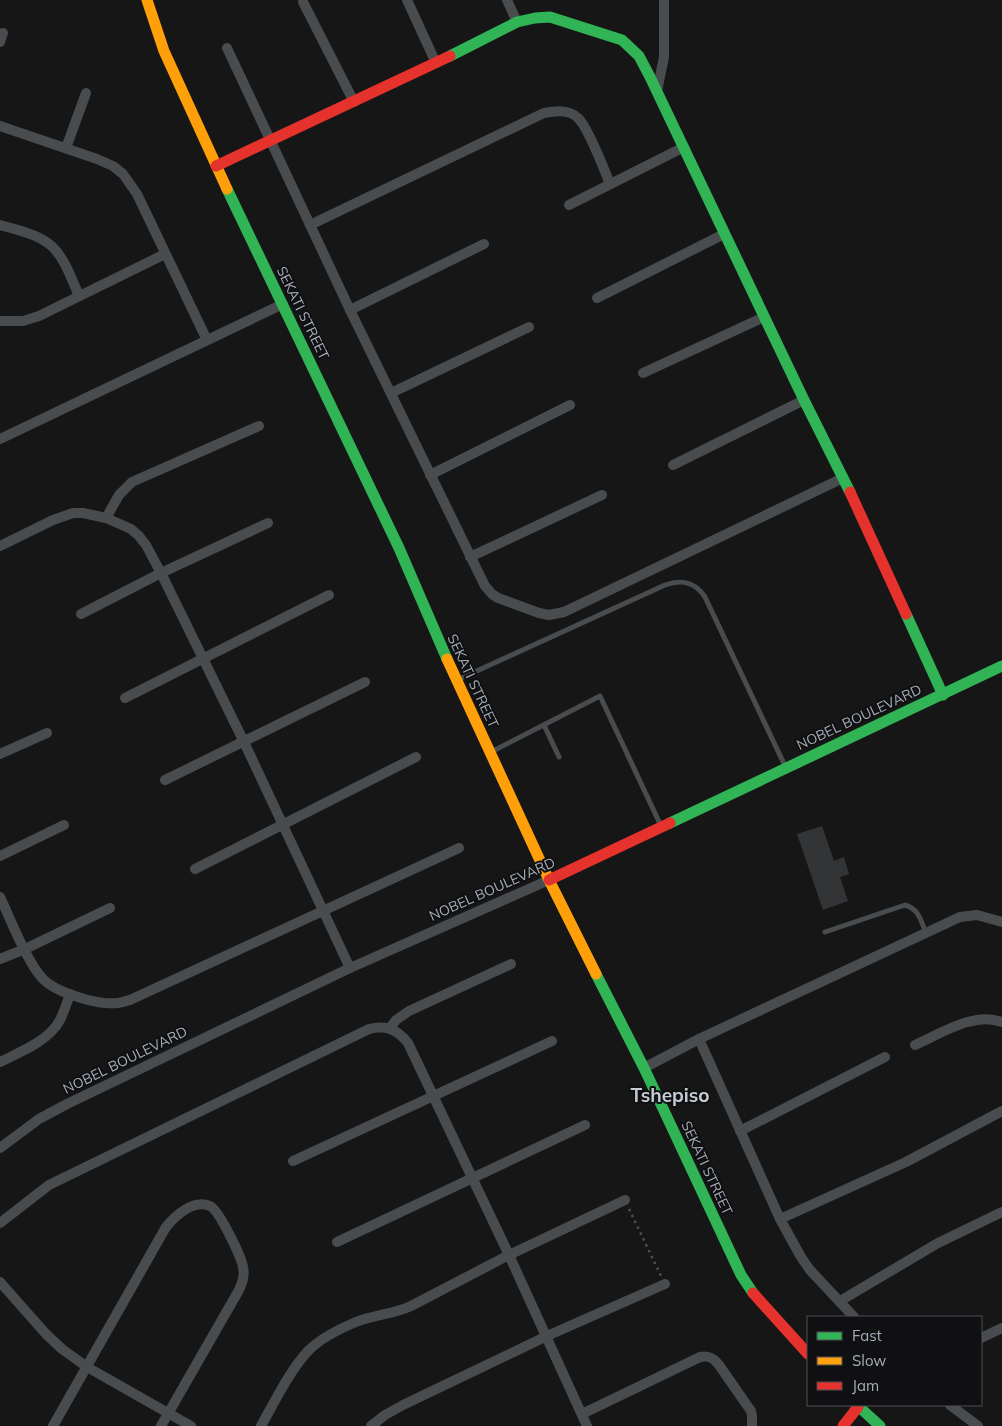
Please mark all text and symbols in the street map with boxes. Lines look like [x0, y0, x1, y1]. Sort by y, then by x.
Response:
street label: SEKATI STREET [273, 263, 334, 363]
street label: SEKATI STREET [443, 631, 503, 731]
street label: NOBEL BOULEVARD [794, 680, 924, 754]
street label: NOBEL BOULEVARD [426, 853, 558, 925]
street label: NOBEL BOULEVARD [60, 1022, 190, 1098]
district label: Tshepiso [630, 1083, 710, 1107]
street label: SEKATI STREET [677, 1118, 737, 1218]
legend [807, 1316, 982, 1406]
text: Fast [852, 1326, 882, 1345]
text: Slow [852, 1351, 886, 1370]
text: Jam [852, 1376, 879, 1395]

